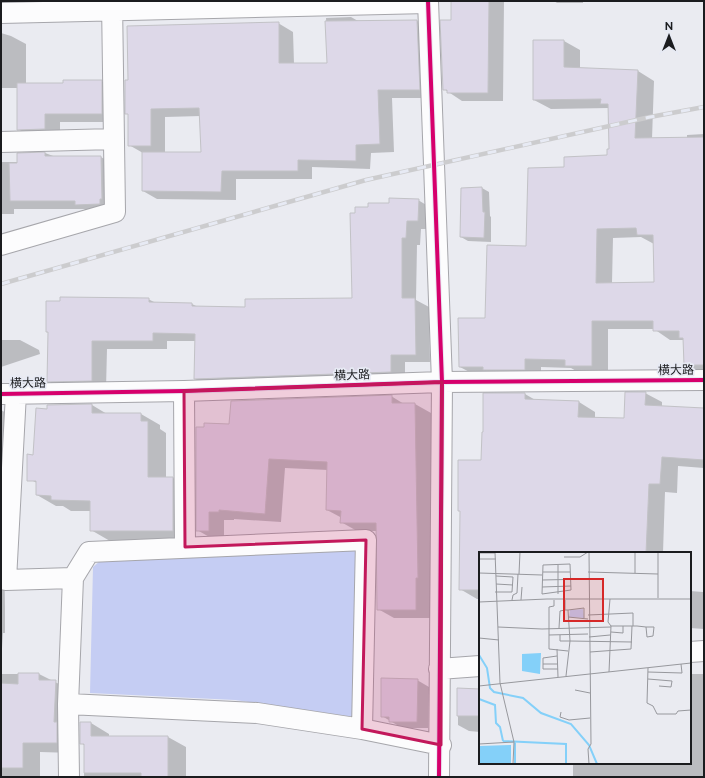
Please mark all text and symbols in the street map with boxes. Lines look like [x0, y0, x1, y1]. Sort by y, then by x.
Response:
north arrow [649, 16, 689, 56]
text: N [665, 20, 673, 33]
street label: 横大路 [658, 363, 694, 377]
street label: 横大路 [334, 367, 370, 383]
street label: 横大路 [10, 376, 46, 390]
inset map [479, 552, 691, 764]

